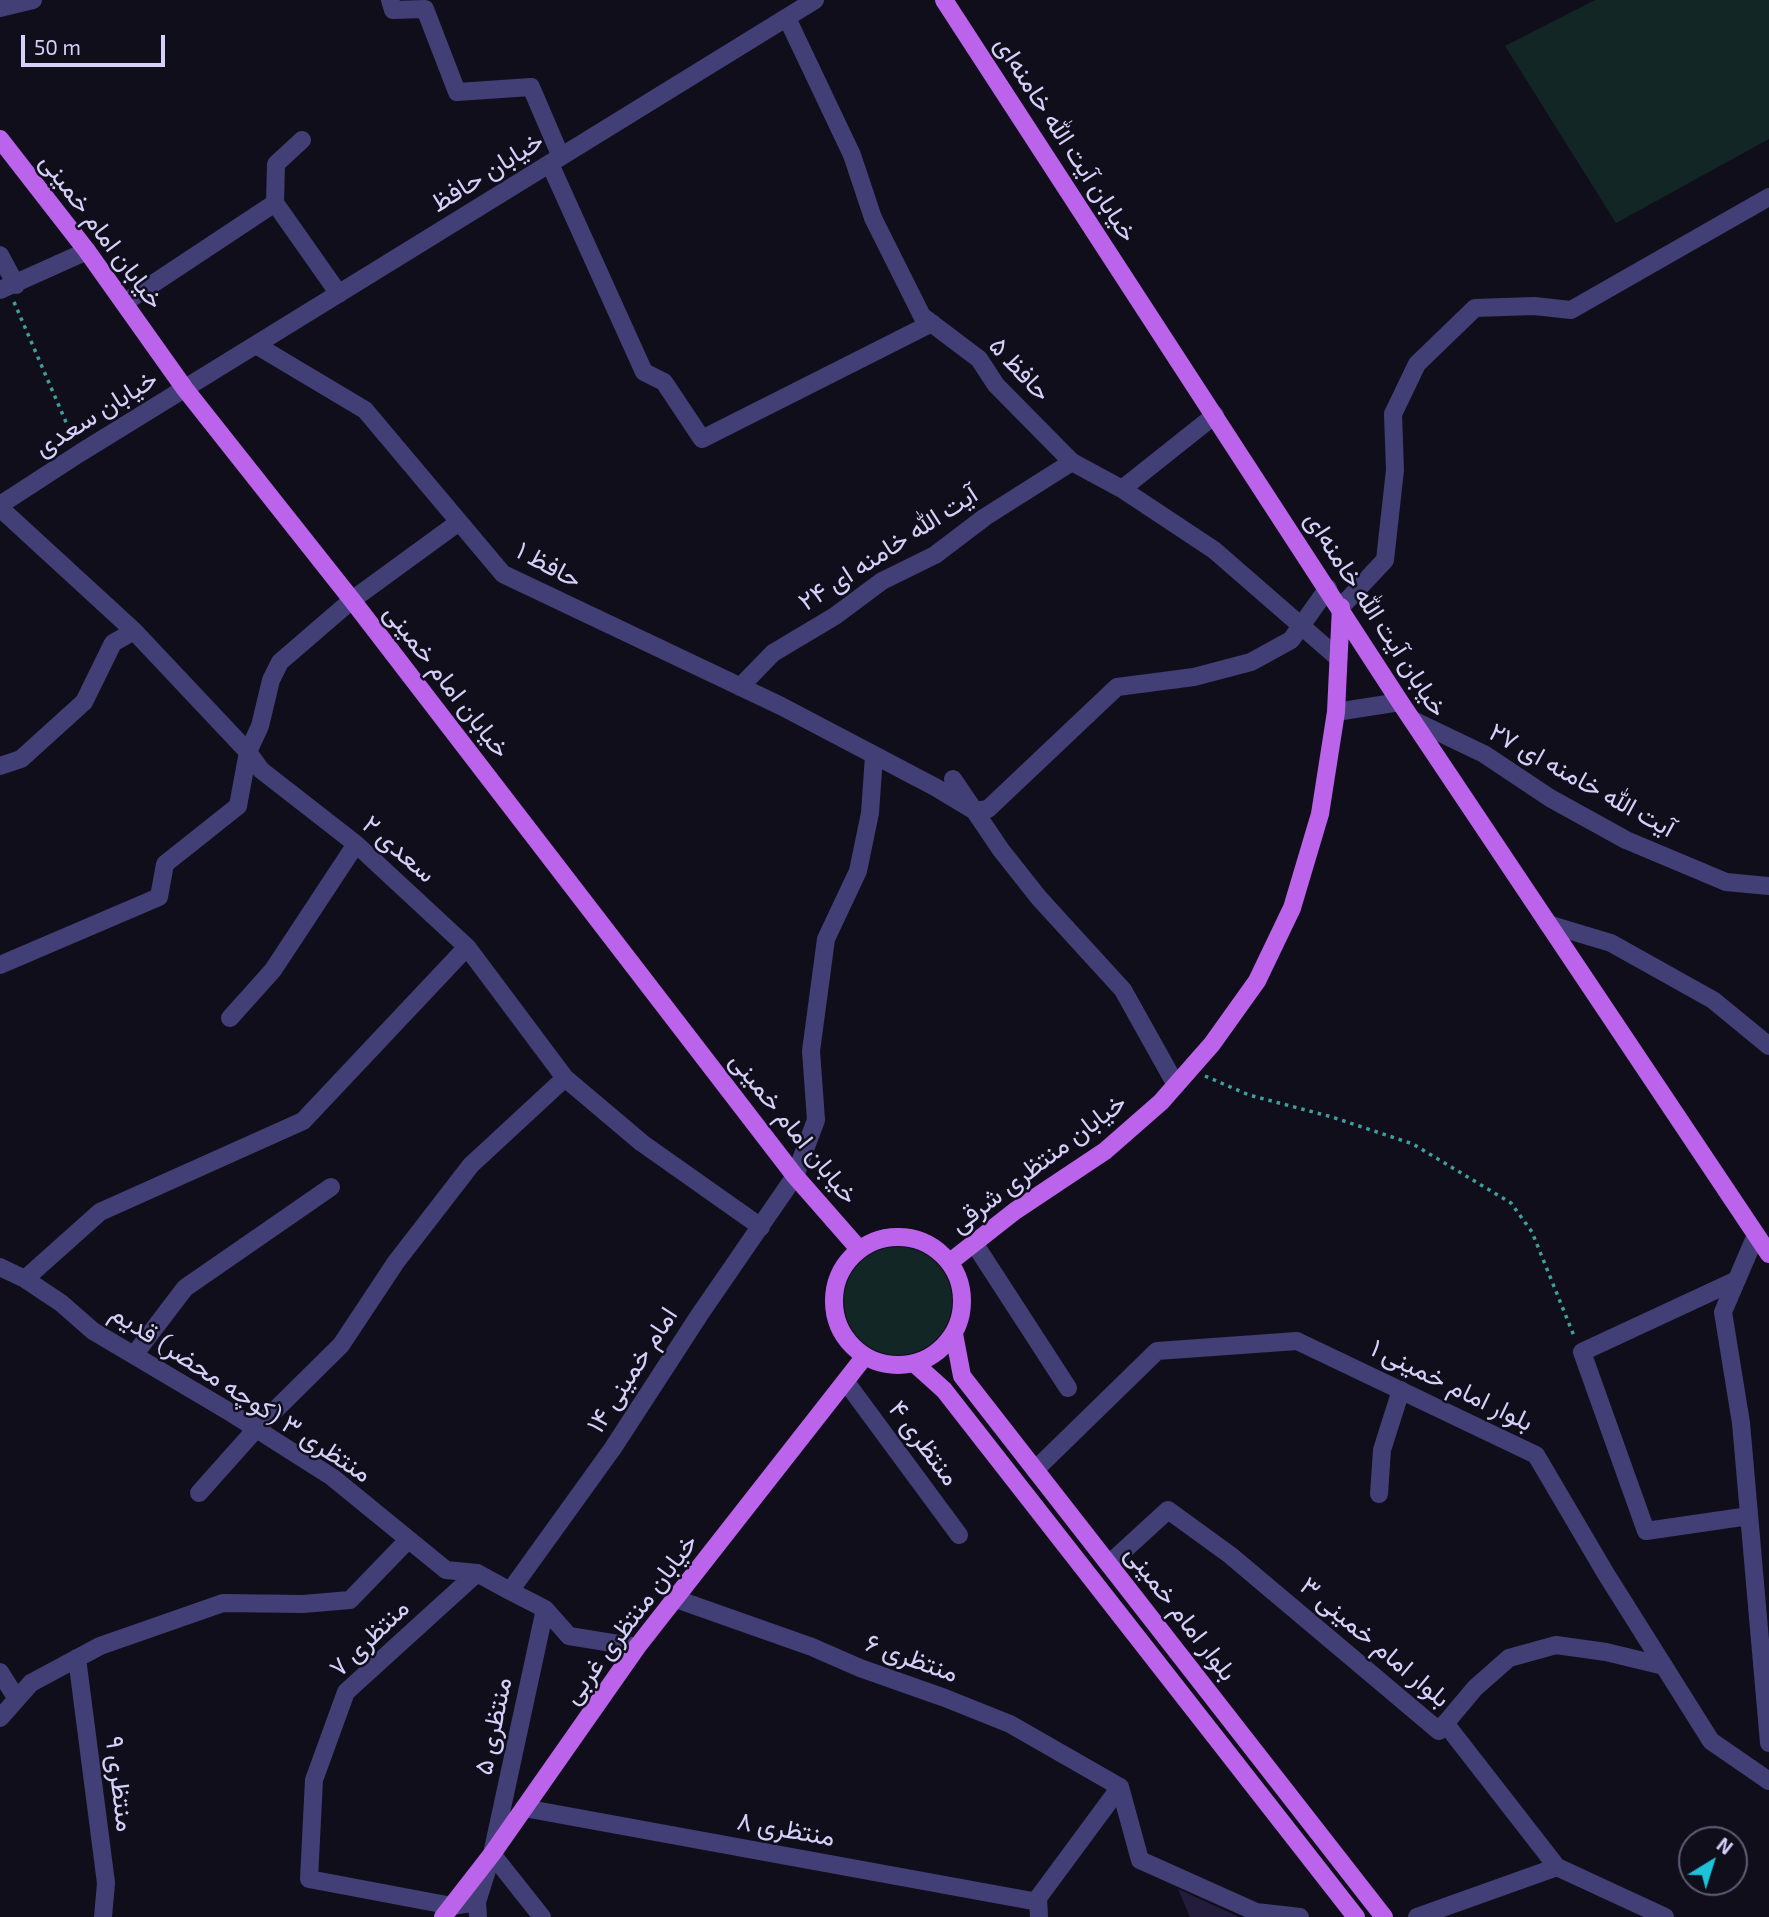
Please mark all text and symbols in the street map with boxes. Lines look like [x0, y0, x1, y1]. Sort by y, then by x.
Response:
scale bar [24, 21, 168, 65]
street label: خیابان آیت الله خامنه‌ای [988, 30, 1144, 248]
text: 50 m [34, 34, 81, 59]
street label: خیابان حافظ [425, 125, 549, 219]
street label: خیابان امام خمینی [33, 147, 171, 315]
street label: حافظ ۵ [982, 330, 1058, 408]
street label: خیابان سعدی [29, 363, 163, 463]
street label: آیت الله خامنه ای ۲۴ [793, 478, 983, 618]
street label: خیابان آیت الله خامنه‌ای [1298, 505, 1454, 723]
street label: حافظ ۱ [511, 535, 587, 595]
street label: خیابان امام خمینی [377, 598, 517, 764]
street label: آیت الله خامنه ای ۲۷ [1484, 716, 1680, 844]
street label: سعدی ۲ [356, 809, 442, 889]
street label: خیابان امام خمینی [723, 1046, 865, 1210]
street label: خیابان منتظری شرقی [944, 1087, 1132, 1239]
street label: منتظری ۳ (کوچه محضر) قدیم [105, 1297, 377, 1489]
street label: امام خمینی ۱۴ [580, 1301, 684, 1439]
street label: بلوار امام خمینی ۱ [1366, 1332, 1538, 1438]
street label: منتظری ۴ [882, 1394, 966, 1492]
street label: خیابان منتظری غربی [556, 1528, 704, 1710]
street label: بلوار امام خمینی [1118, 1539, 1244, 1687]
street label: بلوار امام خمینی ۳ [1294, 1570, 1456, 1714]
street label: منتظری ۷ [323, 1592, 415, 1684]
street label: منتظری ۶ [861, 1627, 963, 1689]
street label: منتظری ۵ [467, 1674, 519, 1778]
street label: منتظری ۹ [99, 1734, 141, 1834]
street label: منتظری ۸ [735, 1805, 837, 1853]
north arrow [1678, 1826, 1748, 1896]
text: N [1713, 1832, 1737, 1859]

